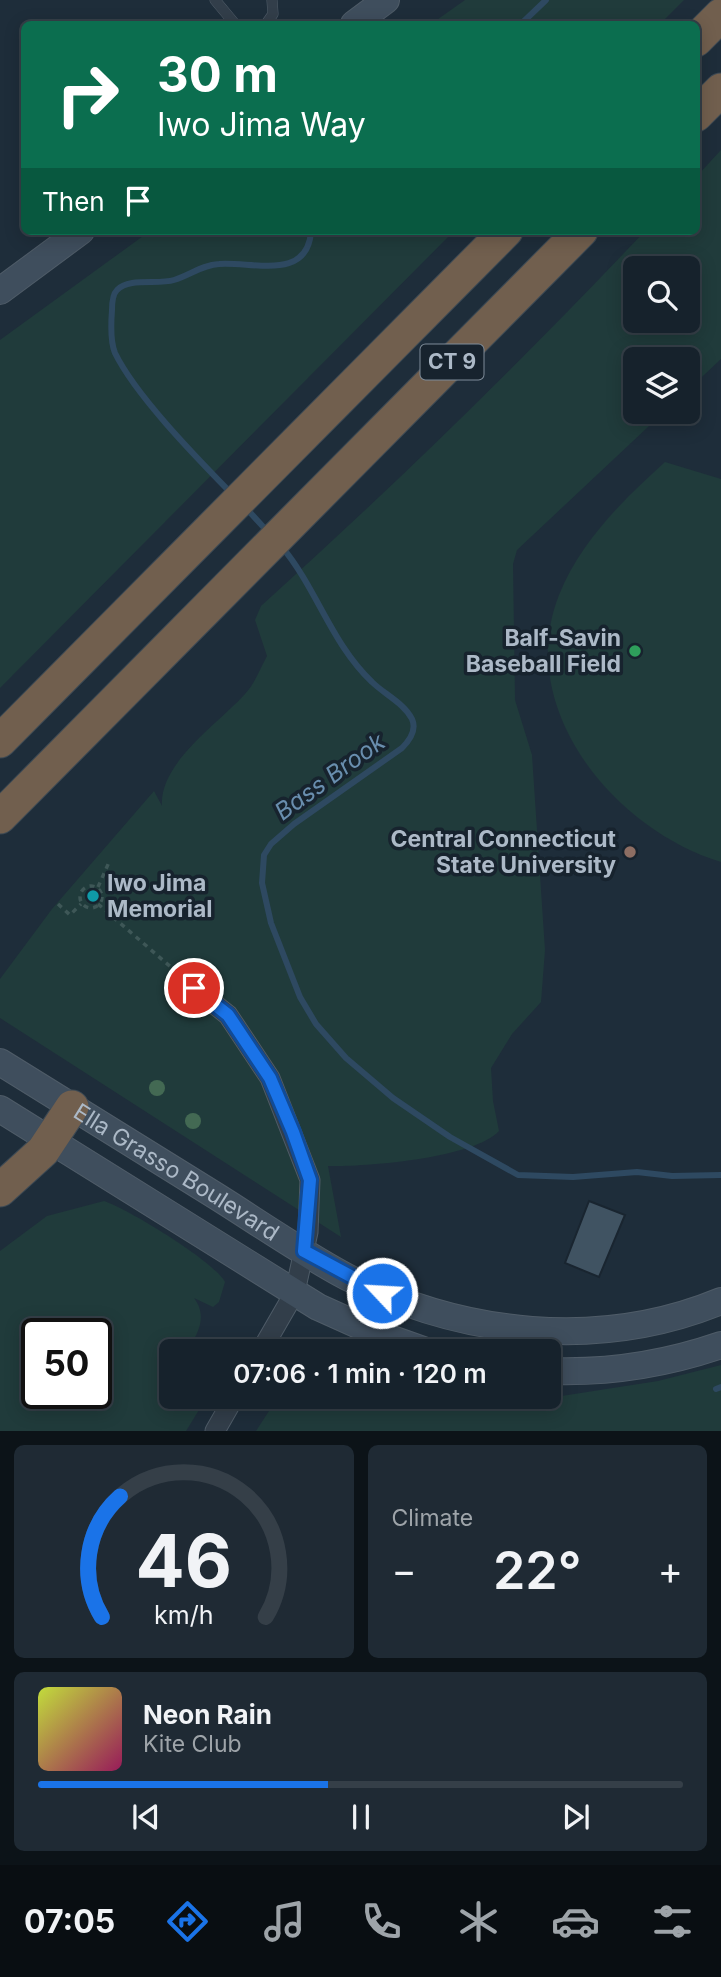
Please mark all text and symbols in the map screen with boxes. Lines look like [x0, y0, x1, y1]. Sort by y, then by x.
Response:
text: 30 m [157, 45, 278, 104]
icon: right [42, 49, 133, 140]
text: Iwo Jima Way [157, 105, 366, 144]
icon: arrive [119, 182, 157, 220]
text: Then [42, 186, 105, 217]
map controls [623, 256, 700, 424]
button: search [623, 256, 700, 333]
road number: CT 9 [420, 344, 484, 380]
button: layers [623, 347, 700, 424]
place label: Balf-Savin Baseball Field [466, 624, 621, 678]
marker: Balf-Savin Baseball Field [627, 643, 643, 659]
water label: Bass Brook [269, 727, 391, 826]
place label: Central Connecticut State University [391, 825, 617, 879]
marker: Central Connecticut State University [622, 844, 638, 860]
place label: Iwo Jima Memorial [107, 869, 213, 923]
marker: Iwo Jima Memorial [85, 888, 101, 904]
pin [164, 958, 224, 1018]
icon: arrive [175, 969, 213, 1007]
street label: Ella Grasso Boulevard [69, 1098, 284, 1247]
position arrow [345, 1256, 419, 1330]
speed limit sign: 50 [21, 1318, 112, 1409]
text: 07:06 · 1 min · 120 m [233, 1358, 487, 1389]
text: Climate [392, 1504, 473, 1532]
text: 46 [135, 1517, 232, 1606]
text: 22° [493, 1539, 582, 1602]
text: − [392, 1547, 417, 1593]
text: + [658, 1547, 683, 1593]
text: km/h [154, 1600, 213, 1630]
text: Neon Rain [143, 1699, 272, 1730]
text: Kite Club [143, 1730, 242, 1758]
icon: previous [127, 1798, 165, 1836]
icon: pause [342, 1798, 380, 1836]
icon: next [557, 1798, 595, 1836]
icon: directions [163, 1897, 212, 1946]
icon: music [260, 1897, 309, 1946]
icon: phone [357, 1897, 406, 1946]
icon: climate [454, 1897, 503, 1946]
icon: car [551, 1897, 600, 1946]
icon: filters [648, 1897, 697, 1946]
text: 07:05 [24, 1902, 115, 1941]

